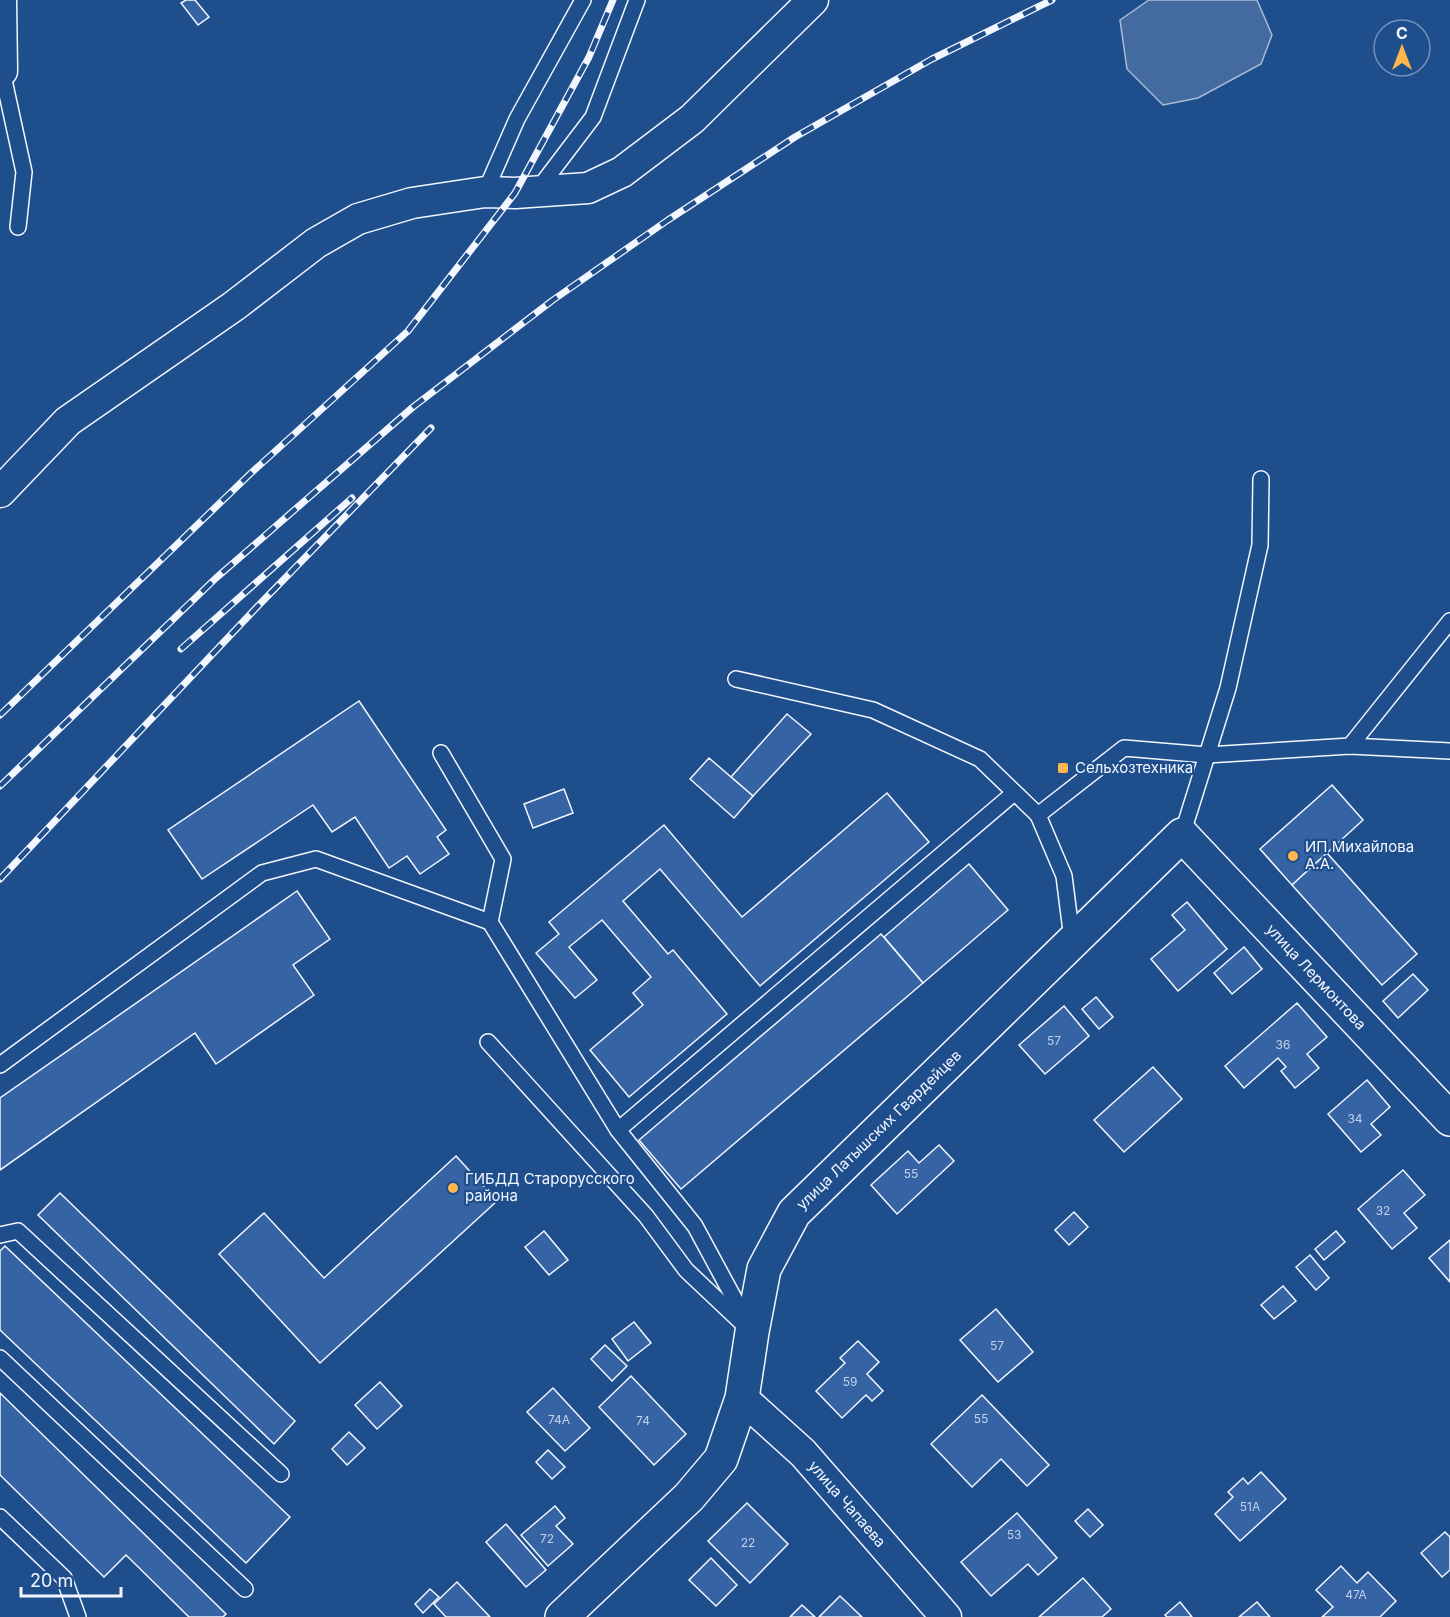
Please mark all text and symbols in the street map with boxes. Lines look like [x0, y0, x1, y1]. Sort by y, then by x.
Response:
north arrow [1372, 18, 1432, 78]
text: С [1396, 23, 1408, 43]
place label: Сельхозтехника [1075, 758, 1193, 777]
marker: Сельхозтехника [1056, 761, 1070, 775]
place label: ИП Михайлова А.А. [1305, 837, 1414, 873]
marker: ИП Михайлова А.А. [1286, 849, 1300, 863]
street label: улица Лермонтова [1262, 920, 1370, 1034]
house number: 57 [1047, 1033, 1061, 1048]
house number: 36 [1276, 1037, 1290, 1052]
street label: улица Латышских Гвардейцев [792, 1046, 965, 1214]
house number: 34 [1347, 1111, 1363, 1126]
house number: 55 [904, 1166, 918, 1181]
place label: ГИБДД Старорусского района [465, 1169, 635, 1205]
marker: ГИБДД Старорусского района [446, 1181, 460, 1195]
house number: 32 [1376, 1203, 1390, 1218]
house number: 57 [990, 1338, 1004, 1353]
house number: 59 [843, 1374, 857, 1389]
house number: 55 [974, 1411, 988, 1426]
house number: 74А [548, 1412, 570, 1427]
house number: 74 [636, 1413, 650, 1428]
street label: улица Чапаева [805, 1456, 890, 1551]
house number: 51А [1240, 1499, 1260, 1514]
house number: 53 [1007, 1527, 1021, 1542]
house number: 72 [540, 1531, 554, 1546]
house number: 22 [741, 1535, 755, 1550]
scale bar [21, 1560, 122, 1598]
text: 20 m [30, 1570, 73, 1591]
house number: 47А [1345, 1587, 1367, 1602]

